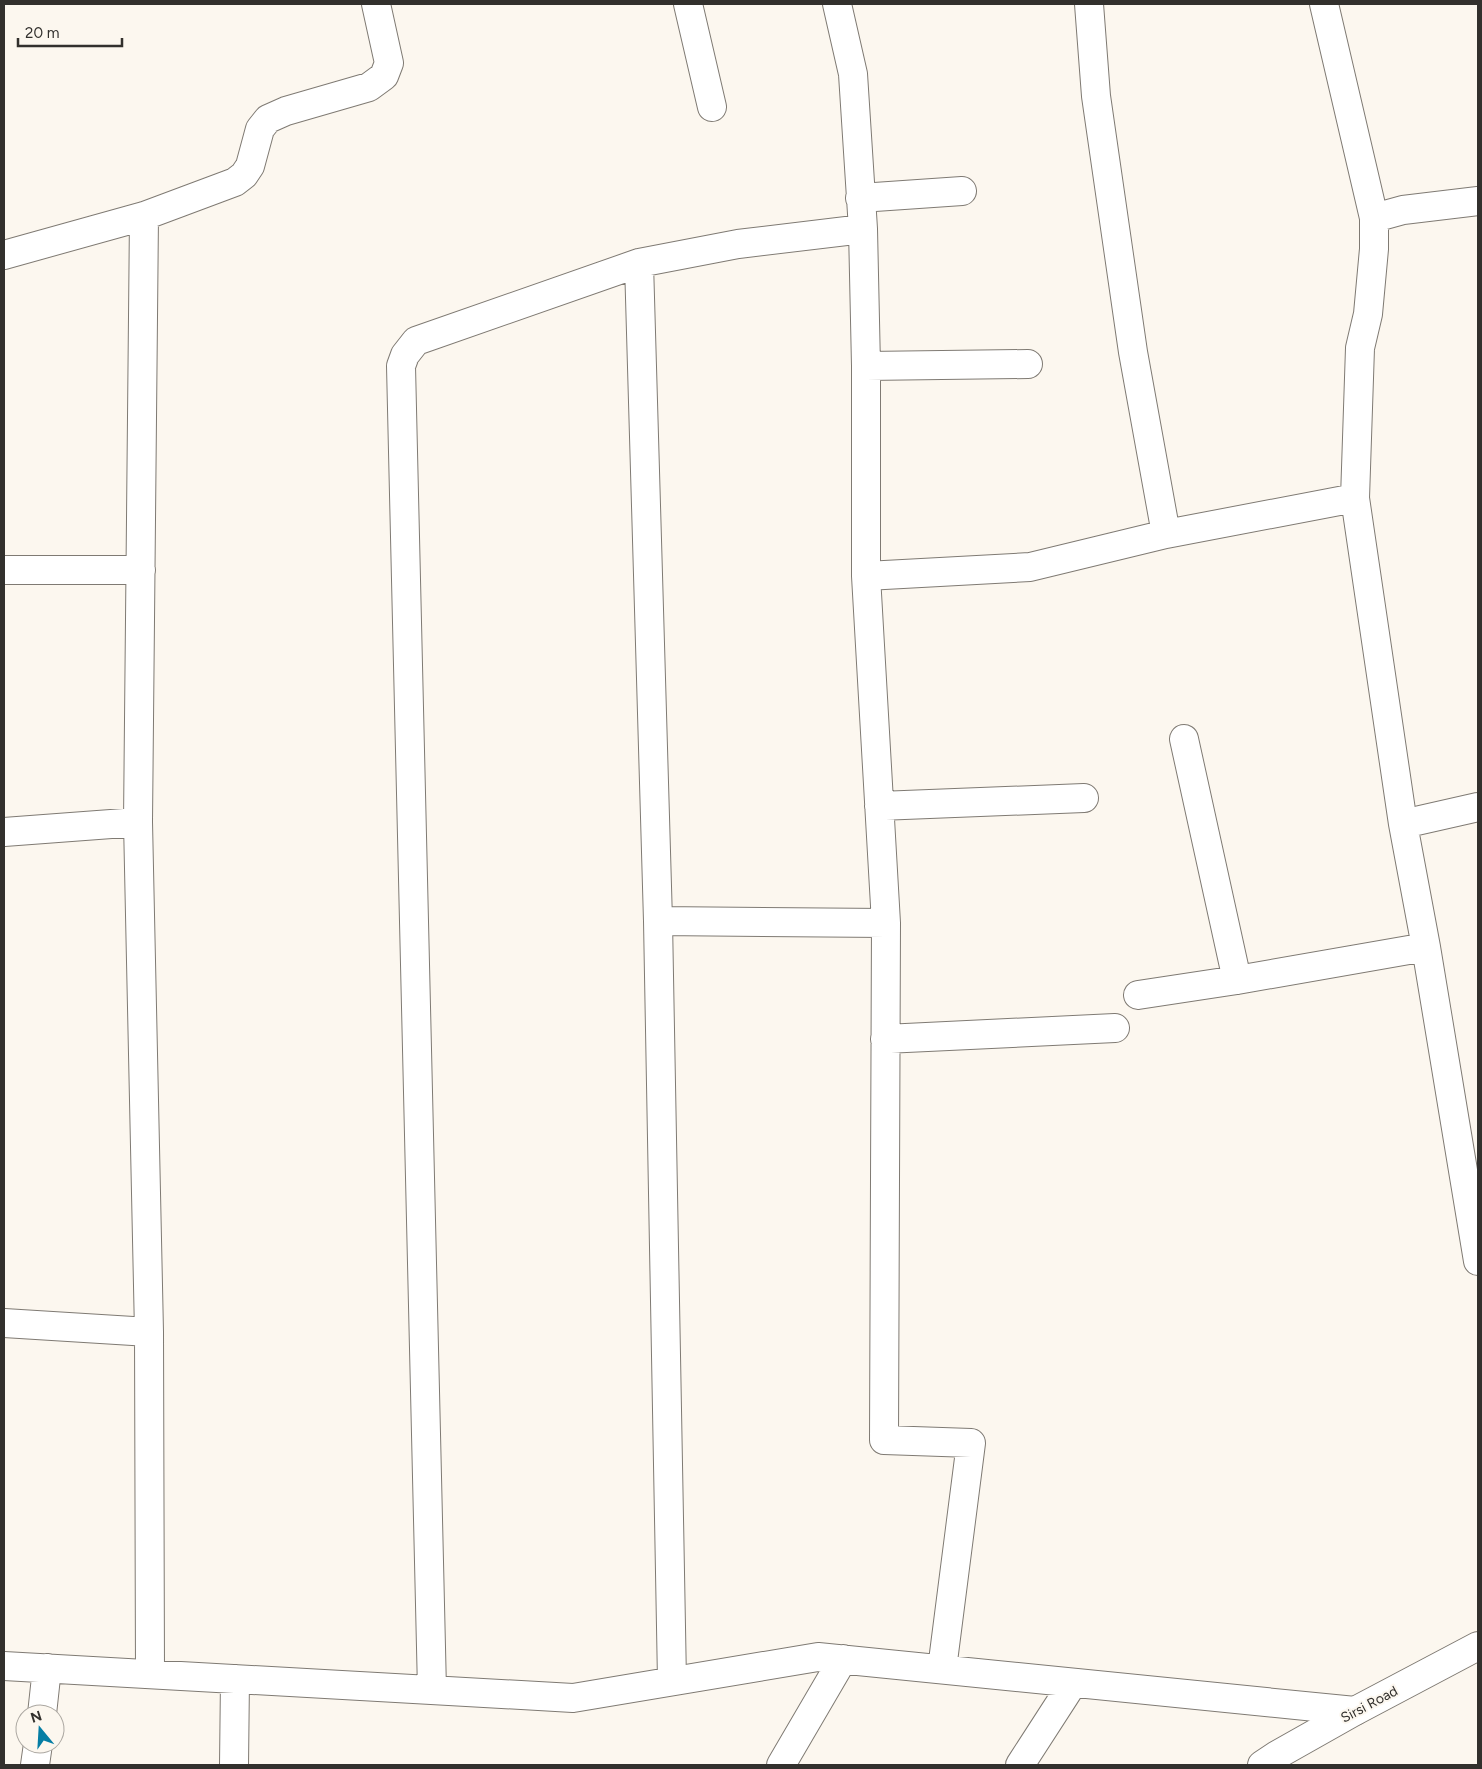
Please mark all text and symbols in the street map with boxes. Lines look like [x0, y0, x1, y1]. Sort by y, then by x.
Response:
scale bar [18, 15, 121, 47]
text: 20 m [25, 24, 59, 42]
street label: Sirsi Road [1338, 1682, 1401, 1727]
north arrow [15, 1704, 65, 1754]
text: N [28, 1707, 44, 1727]

